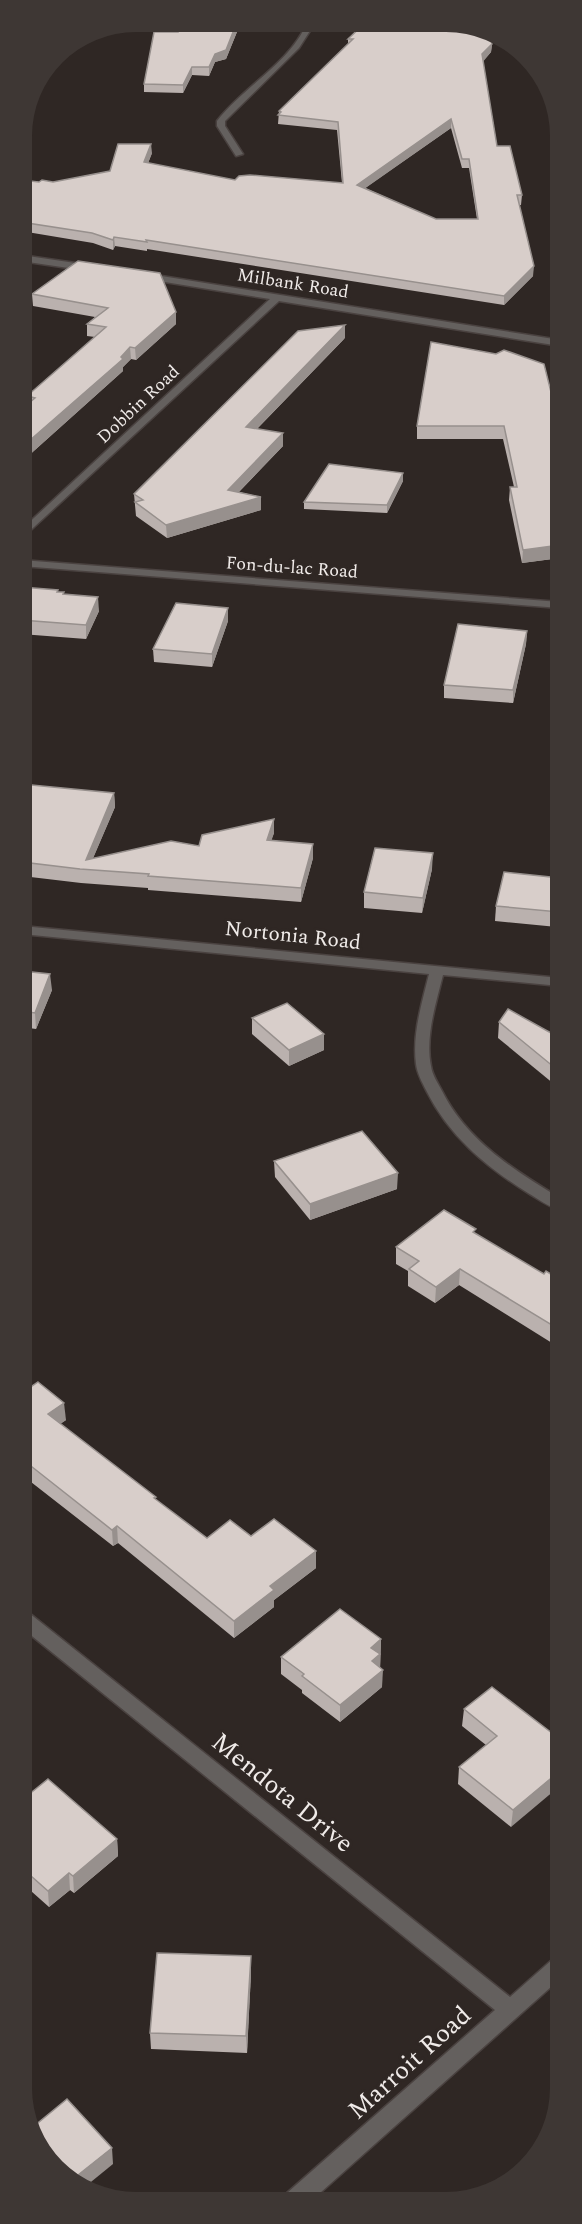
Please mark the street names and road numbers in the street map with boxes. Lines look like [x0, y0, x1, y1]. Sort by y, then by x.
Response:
street label: Milbank Road [235, 261, 351, 306]
street label: Dobbin Road [91, 359, 186, 450]
street label: Fon-du-lac Road [225, 549, 359, 586]
street label: Nortonia Road [223, 913, 363, 959]
street label: Mendota Drive [202, 1723, 362, 1863]
street label: Marroit Road [339, 1996, 481, 2129]

